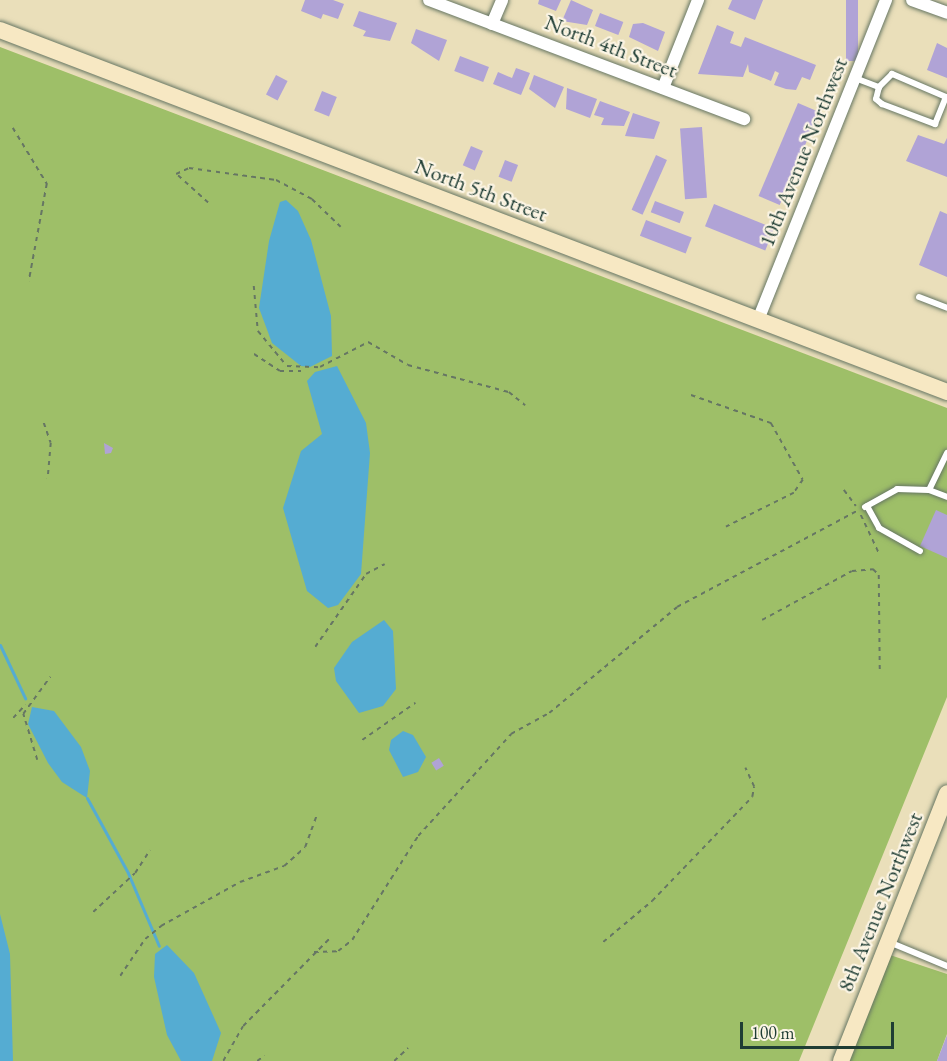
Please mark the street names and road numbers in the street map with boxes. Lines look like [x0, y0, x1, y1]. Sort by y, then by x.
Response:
street label: North 4th Street [541, 9, 681, 83]
street label: 10th Avenue Northwest [753, 54, 853, 250]
street label: North 5th Street [411, 153, 551, 227]
street label: 8th Avenue Northwest [832, 808, 928, 996]

